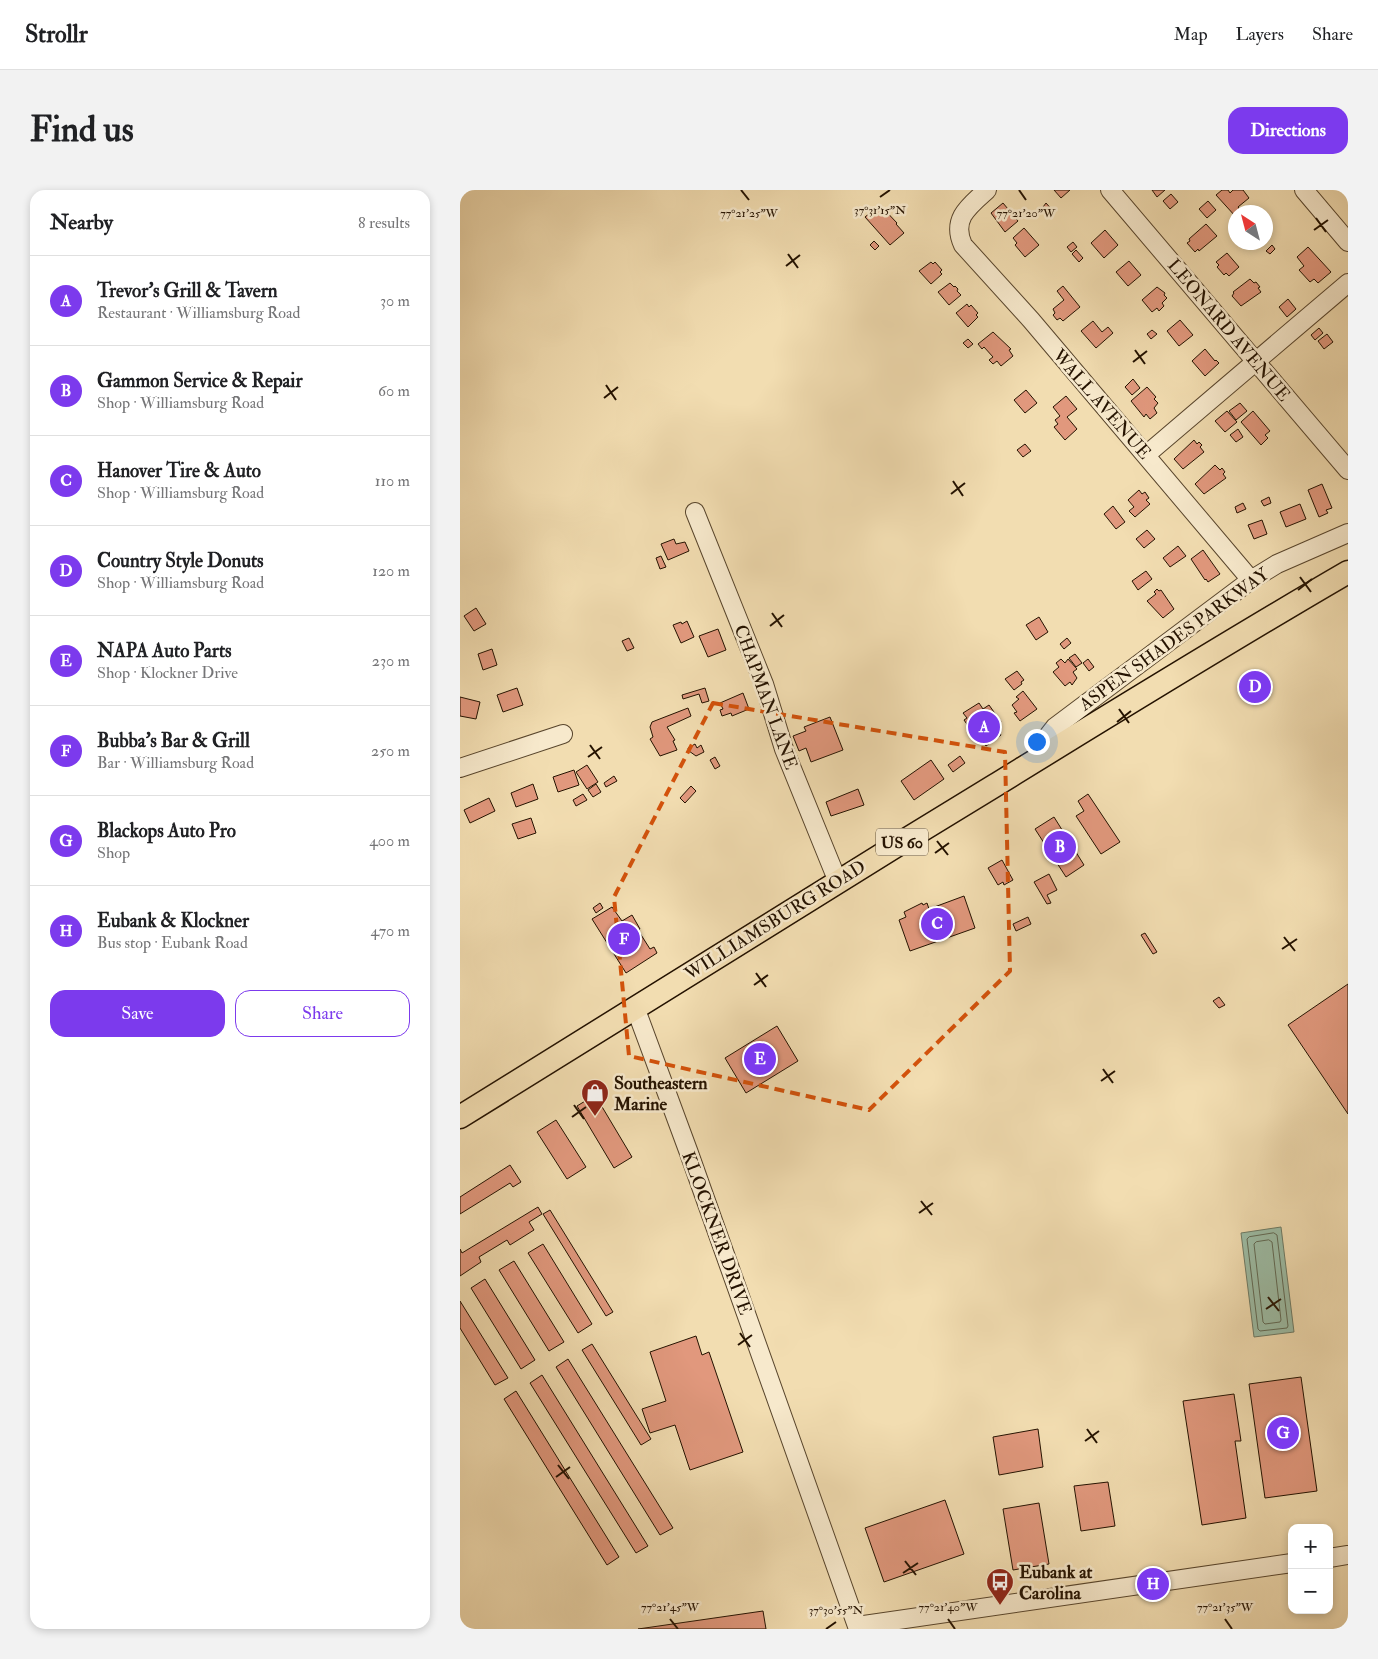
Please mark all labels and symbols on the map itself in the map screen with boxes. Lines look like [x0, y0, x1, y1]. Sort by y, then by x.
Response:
text: 37°31'15"N [854, 203, 906, 218]
north arrow [1228, 205, 1273, 250]
text: 77°21'25"W [720, 206, 779, 221]
text: 77°21'20"W [997, 206, 1056, 221]
street label: LEONARD AVENUE [1162, 254, 1295, 406]
street label: WALL AVENUE [1047, 344, 1156, 464]
street label: ASPEN SHADES PARKWAY [1075, 563, 1273, 715]
street label: CHAPMAN LANE [729, 622, 802, 773]
pin: D [1239, 668, 1271, 706]
pin: A [968, 708, 1000, 746]
your location [1024, 729, 1050, 755]
road number: US 60 [876, 828, 928, 856]
pin: B [1044, 828, 1076, 866]
street label: WILLIAMSBURG ROAD [680, 855, 870, 986]
pin: C [921, 905, 953, 943]
pin: F [608, 920, 640, 958]
pin: E [744, 1040, 776, 1078]
place label: Southeastern Marine [613, 1072, 708, 1116]
shop icon: Southeastern Marine [580, 1078, 610, 1117]
street label: KLOCKNER DRIVE [676, 1148, 757, 1318]
pin: G [1267, 1414, 1299, 1452]
place label: Eubank at Carolina [1019, 1561, 1093, 1605]
pin: H [1137, 1565, 1169, 1603]
bus stop icon: Eubank at Carolina [985, 1567, 1015, 1606]
text: 77°21'45"W [641, 1600, 700, 1615]
text: 77°21'40"W [919, 1600, 978, 1615]
text: 77°21'35"W [1197, 1600, 1254, 1615]
text: 37°30'55"N [809, 1603, 864, 1618]

